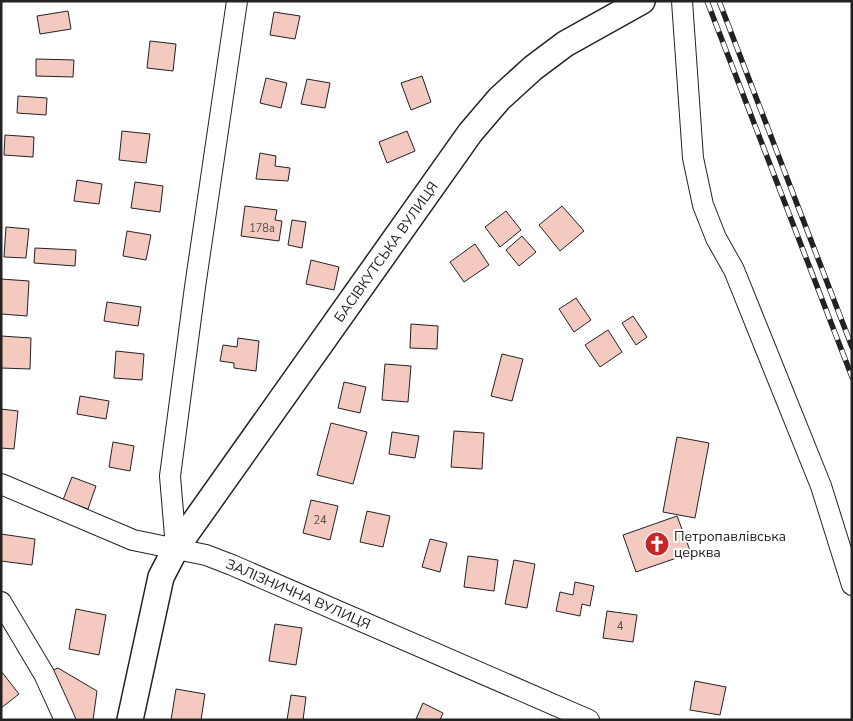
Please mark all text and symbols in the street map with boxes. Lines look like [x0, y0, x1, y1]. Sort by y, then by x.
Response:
street label: БАСІВКУТСЬКА ВУЛИЦЯ [330, 178, 442, 326]
house number: 178а [249, 221, 275, 236]
house number: 24 [313, 513, 327, 528]
place label: Петропавлівська церква [674, 527, 786, 562]
church icon: Петропавлівська церква [644, 531, 670, 557]
street label: ЗАЛІЗНИЧНА ВУЛИЦЯ [223, 554, 374, 634]
house number: 4 [617, 619, 624, 634]

